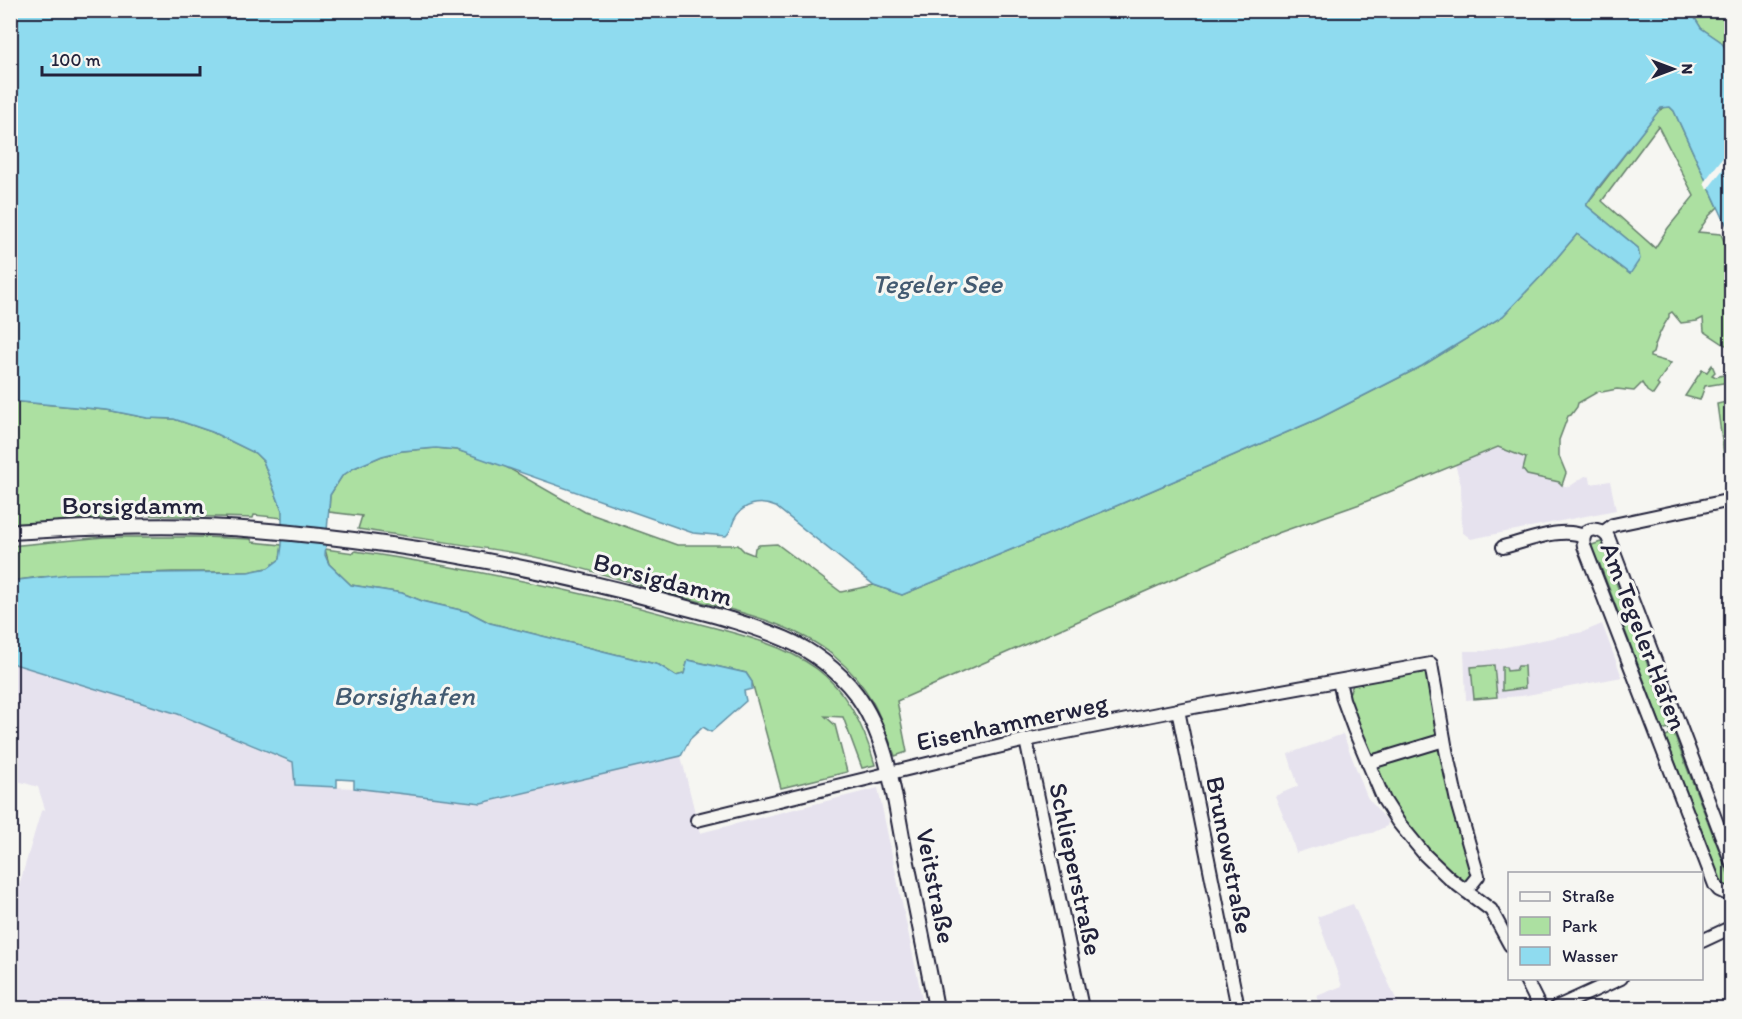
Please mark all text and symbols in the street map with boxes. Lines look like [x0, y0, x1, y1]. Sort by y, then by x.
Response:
scale bar [42, 39, 200, 77]
north arrow [1643, 39, 1703, 99]
text: 100 m [51, 49, 101, 71]
text: N [1678, 64, 1697, 74]
water label: Tegeler See [872, 267, 1003, 300]
street label: Borsigdamm [62, 489, 204, 521]
street label: Am Tegeler Hafen [1593, 537, 1695, 735]
street label: Borsigdamm [590, 545, 736, 613]
water label: Borsighafen [333, 679, 476, 712]
street label: Eisenhammerweg [913, 686, 1111, 758]
street label: Brunowstraße [1199, 774, 1261, 936]
street label: Schlieperstraße [1042, 780, 1110, 958]
street label: Veitstraße [909, 826, 963, 946]
legend [1508, 872, 1703, 980]
text: Straße [1562, 885, 1615, 907]
text: Park [1562, 915, 1597, 937]
text: Wasser [1562, 945, 1619, 967]

